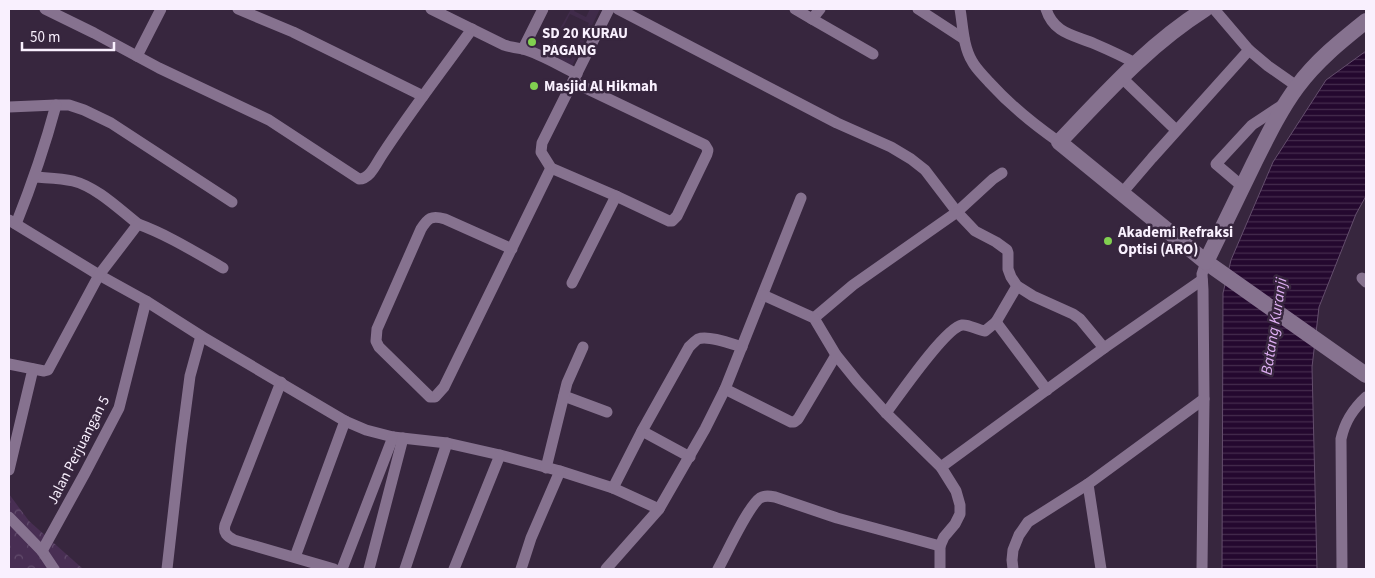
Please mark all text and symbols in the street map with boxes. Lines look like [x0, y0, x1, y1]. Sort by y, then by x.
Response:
scale bar [22, 20, 115, 52]
place label: SD 20 KURAU PAGANG [542, 23, 628, 61]
text: 50 m [30, 27, 60, 48]
marker: SD 20 KURAU PAGANG [526, 36, 538, 48]
place label: Masjid Al Hikmah [544, 76, 658, 97]
marker: Masjid Al Hikmah [528, 80, 540, 92]
place label: Akademi Refraksi Optisi (ARO) [1117, 222, 1233, 260]
marker: Akademi Refraksi Optisi (ARO) [1102, 235, 1114, 247]
water label: Batang Kuranji [1255, 276, 1293, 376]
street label: Jalan Perjuangan 5 [42, 392, 115, 508]

